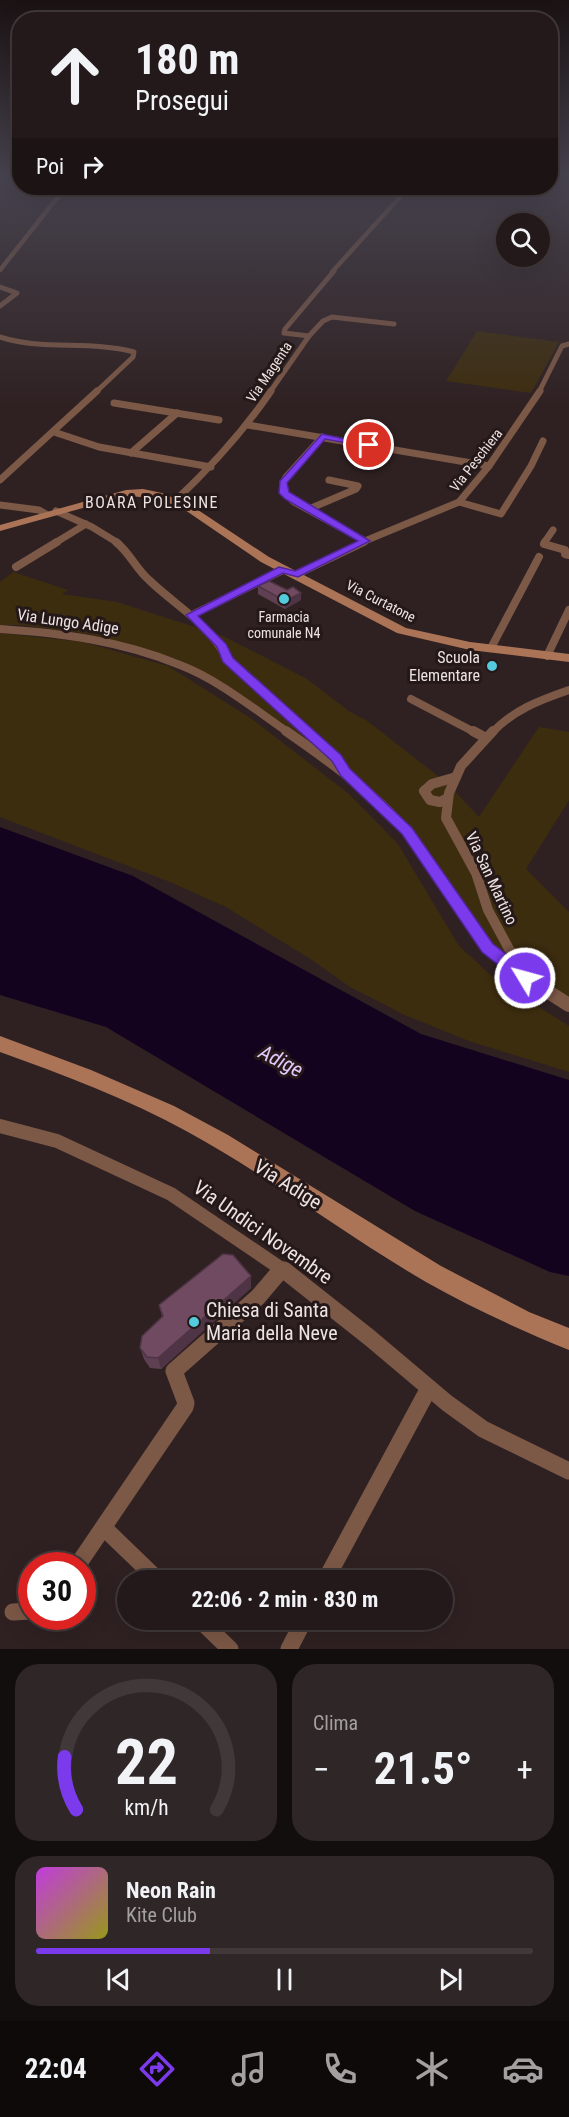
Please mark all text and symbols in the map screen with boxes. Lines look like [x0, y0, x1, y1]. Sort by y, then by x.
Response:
text: 180 m [135, 35, 240, 84]
icon: ahead [36, 36, 114, 114]
text: Prosegui [135, 85, 229, 117]
icon: right [76, 150, 109, 183]
text: Poi [36, 154, 64, 179]
map controls [496, 213, 550, 267]
button: search [496, 213, 550, 267]
street label: Via Magenta [243, 339, 295, 405]
pin [343, 419, 394, 470]
street label: Via Peschiera [447, 425, 505, 495]
icon: arrive [352, 428, 385, 461]
district label: BOARA POLESINE [85, 493, 219, 512]
street label: Via Curtatone [344, 577, 419, 625]
marker: Farmacia comunale N4 [277, 592, 291, 606]
street label: Via Lungo Adige [16, 605, 120, 638]
place label: Farmacia comunale N4 [248, 609, 321, 641]
place label: Scuola Elementare [409, 648, 480, 685]
marker: Scuola Elementare [485, 659, 499, 673]
street label: Via San Martino [462, 829, 521, 928]
position arrow [493, 946, 557, 1010]
water label: Adige [254, 1039, 307, 1082]
street label: Via Adige [250, 1154, 326, 1214]
street label: Via Undici Novembre [189, 1175, 337, 1289]
place label: Chiesa di Santa Maria della Neve [206, 1298, 338, 1345]
marker: Chiesa di Santa Maria della Neve [187, 1315, 201, 1329]
speed limit sign: 30 [18, 1552, 96, 1630]
text: 22:06 · 2 min · 830 m [192, 1587, 378, 1612]
text: Clima [313, 1711, 358, 1735]
text: 22 [114, 1726, 178, 1799]
text: 21.5° [374, 1742, 472, 1795]
text: − [313, 1750, 330, 1789]
text: + [517, 1750, 533, 1789]
text: km/h [124, 1795, 168, 1820]
text: Neon Rain [126, 1878, 216, 1903]
text: Kite Club [126, 1903, 197, 1927]
icon: previous [102, 1963, 135, 1996]
icon: pause [268, 1963, 301, 1996]
icon: next [434, 1963, 467, 1996]
icon: directions [136, 2048, 178, 2090]
icon: music [228, 2048, 270, 2090]
icon: phone [319, 2048, 361, 2090]
icon: climate [411, 2048, 453, 2090]
icon: car [502, 2048, 544, 2090]
text: 22:04 [25, 2053, 87, 2085]

